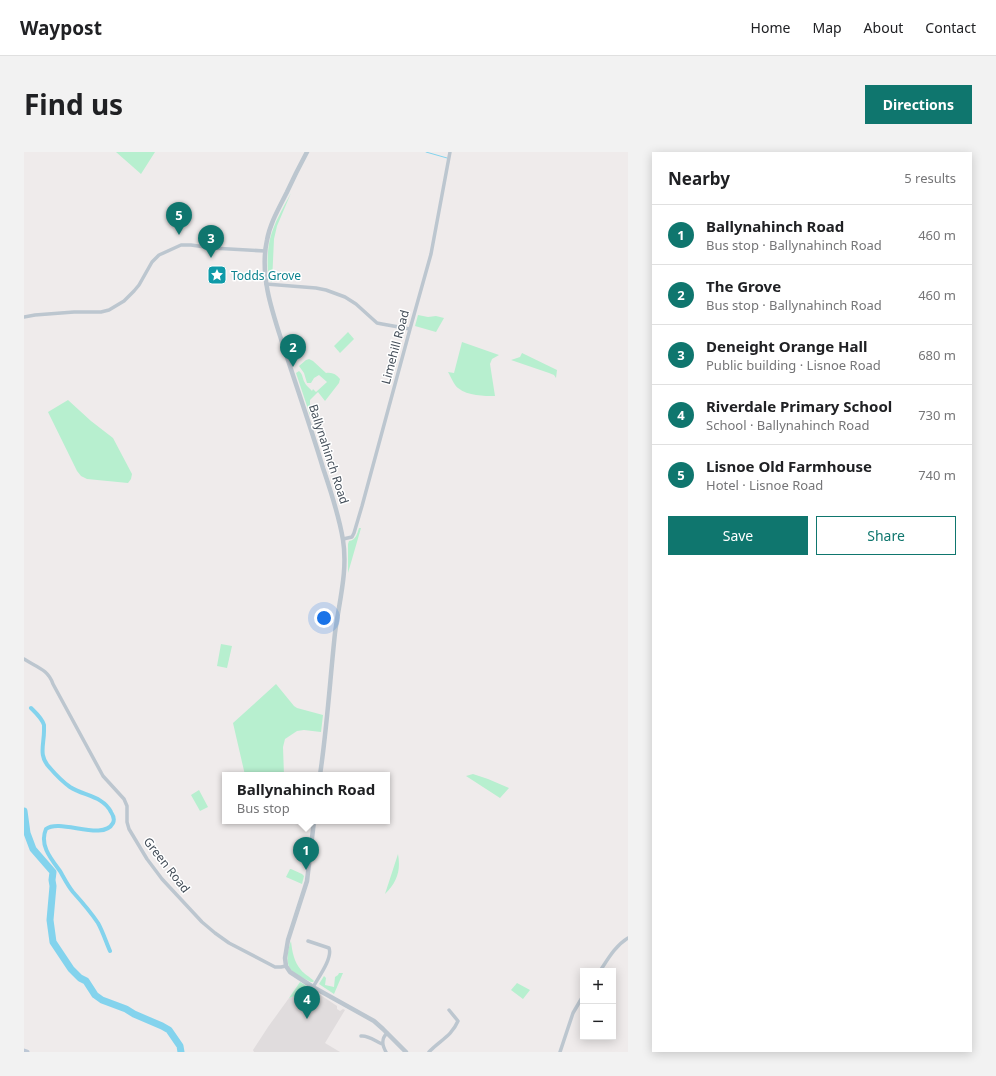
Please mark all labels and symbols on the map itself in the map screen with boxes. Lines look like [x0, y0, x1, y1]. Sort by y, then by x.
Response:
pin: 5 [166, 202, 192, 235]
pin: 3 [198, 225, 224, 258]
place icon: Todds Grove [206, 264, 228, 286]
place label: Todds Grove [231, 267, 301, 284]
street label: Limehill Road [377, 308, 413, 386]
pin: 2 [280, 334, 306, 367]
street label: Ballynahinch Road [305, 402, 353, 506]
your location [314, 608, 334, 628]
street label: Green Road [140, 834, 194, 896]
pin: 1 [293, 837, 319, 870]
pin: 4 [294, 986, 320, 1019]

